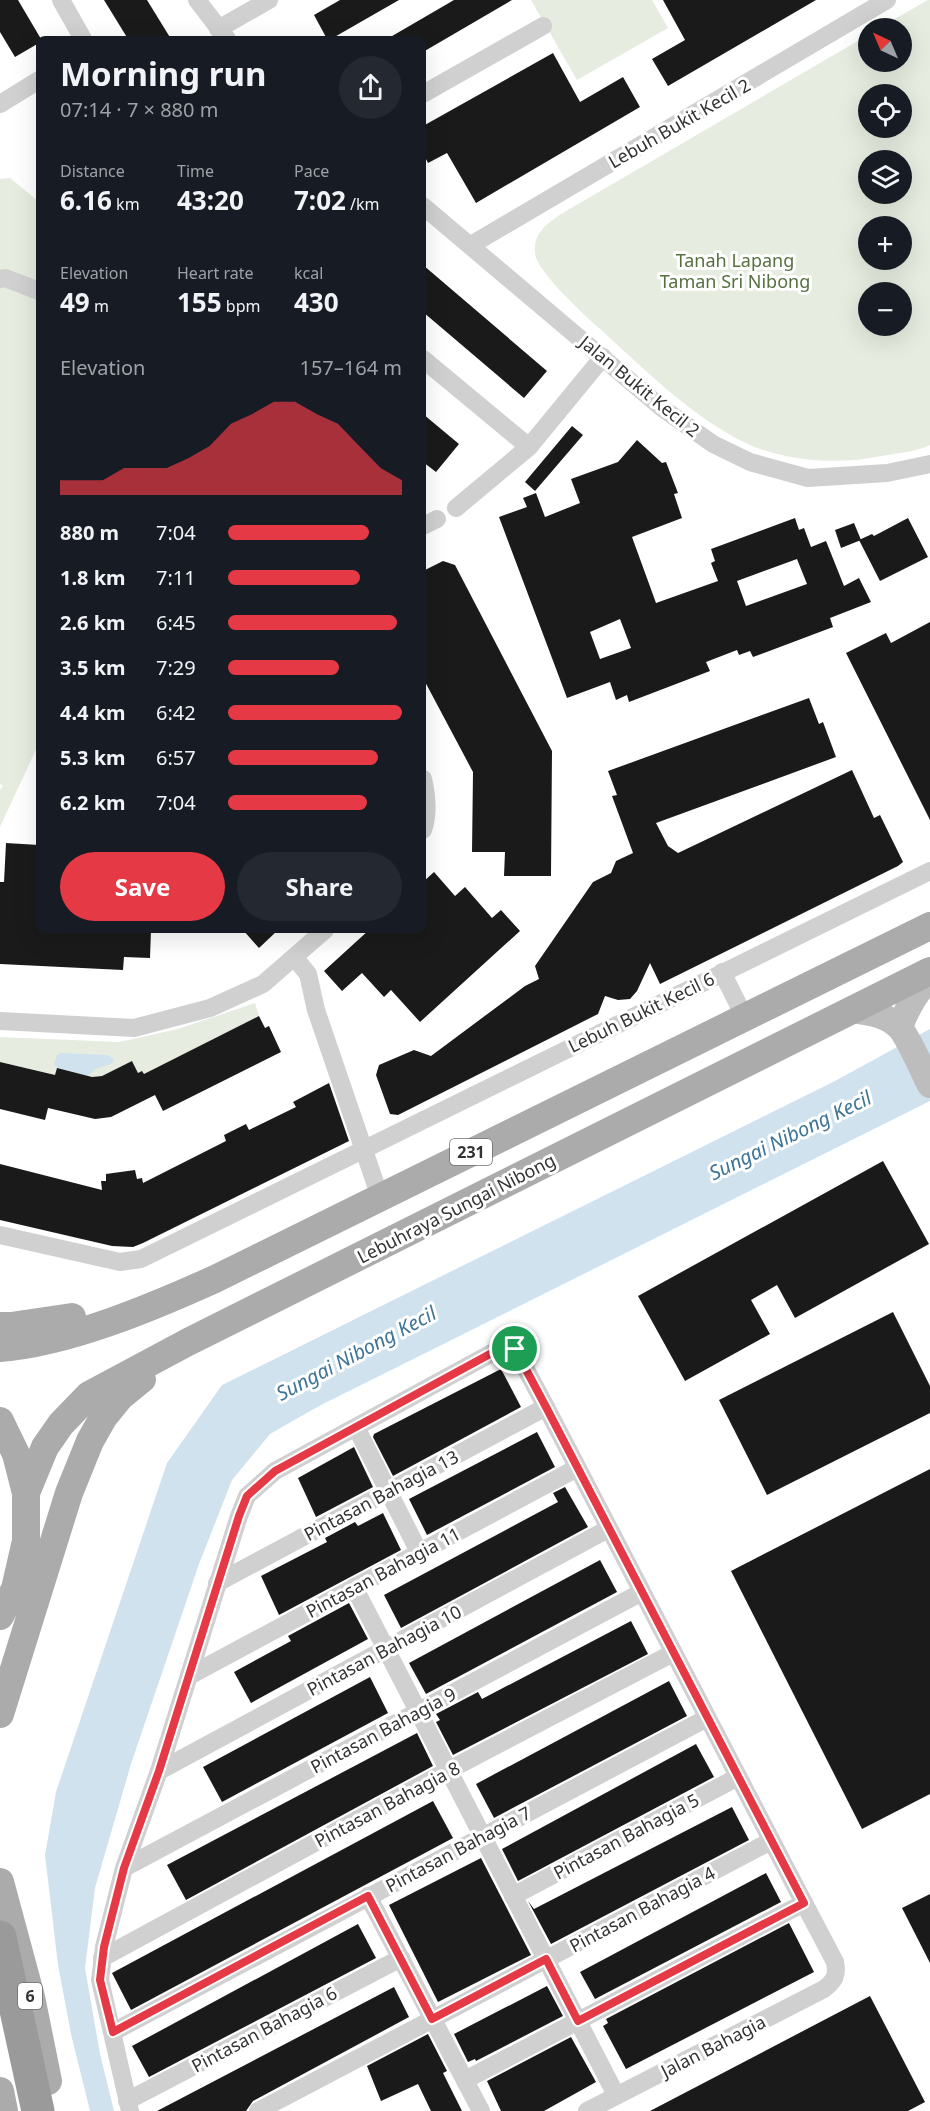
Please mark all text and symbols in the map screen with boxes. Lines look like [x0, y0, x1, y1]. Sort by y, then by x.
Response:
north arrow [858, 18, 912, 72]
map controls [858, 18, 912, 336]
text: Morning run [60, 51, 266, 96]
button: share [339, 56, 402, 119]
street label: Lebuh Bukit Kecil 2 [604, 73, 754, 173]
button: locate [858, 84, 912, 138]
text: 07:14 · 7 × 880 m [60, 96, 218, 123]
button: layers [858, 150, 912, 204]
text: Distance [60, 160, 125, 182]
text: Time [177, 160, 214, 182]
text: Pace [294, 160, 329, 182]
text: 6.16 [60, 182, 112, 218]
text: 43:20 [177, 182, 244, 218]
text: 7:02 [294, 182, 346, 218]
text: km [112, 193, 140, 215]
text: /km [346, 193, 380, 215]
button: + [858, 216, 912, 270]
park label: Tanah Lapang Taman Sri Nibong [660, 248, 810, 293]
text: Elevation [60, 262, 128, 284]
text: Heart rate [177, 262, 253, 284]
text: kcal [294, 262, 323, 284]
button: − [858, 282, 912, 336]
text: 49 [60, 284, 90, 320]
text: 155 [177, 284, 222, 320]
text: 430 [294, 284, 339, 320]
text: m [90, 295, 109, 317]
text: bpm [222, 295, 260, 317]
street label: Jalan Bukit Kecil 2 [573, 329, 705, 442]
text: Elevation [60, 354, 145, 381]
text: 157–164 m [299, 354, 402, 381]
text: 880 m [60, 519, 119, 546]
text: 7:04 [156, 519, 196, 546]
text: 1.8 km [60, 564, 126, 591]
text: 7:11 [156, 564, 196, 591]
text: 2.6 km [60, 609, 126, 636]
text: 6:45 [156, 609, 196, 636]
text: 3.5 km [60, 654, 126, 681]
text: 7:29 [156, 654, 196, 681]
text: 4.4 km [60, 699, 126, 726]
text: 6:42 [156, 699, 196, 726]
text: 5.3 km [60, 744, 126, 771]
text: 6:57 [156, 744, 196, 771]
text: 6.2 km [60, 789, 126, 816]
text: 7:04 [156, 789, 196, 816]
button: Save [60, 852, 225, 921]
button: Share [237, 852, 402, 921]
street label: Lebuh Bukit Kecil 6 [564, 966, 718, 1058]
water label: Sungai Nibong Kecil [704, 1084, 877, 1186]
road number: 231 [450, 1139, 492, 1165]
street label: Lebuhraya Sungai Nibong [353, 1148, 559, 1268]
water label: Sungai Nibong Kecil [271, 1299, 442, 1407]
pin [489, 1323, 540, 1374]
icon: arrive [498, 1332, 531, 1365]
street label: Pintasan Bahagia 13 [299, 1444, 463, 1546]
street label: Pintasan Bahagia 11 [301, 1521, 465, 1623]
street label: Pintasan Bahagia 10 [302, 1599, 466, 1701]
street label: Pintasan Bahagia 9 [306, 1681, 460, 1779]
street label: Pintasan Bahagia 8 [310, 1755, 464, 1853]
street label: Pintasan Bahagia 5 [549, 1787, 703, 1885]
street label: Pintasan Bahagia 7 [381, 1800, 535, 1898]
street label: Pintasan Bahagia 4 [565, 1860, 719, 1958]
street label: Pintasan Bahagia 6 [187, 1980, 341, 2078]
road number: 6 [18, 1983, 42, 2009]
street label: Jalan Bahagia [655, 2009, 769, 2084]

